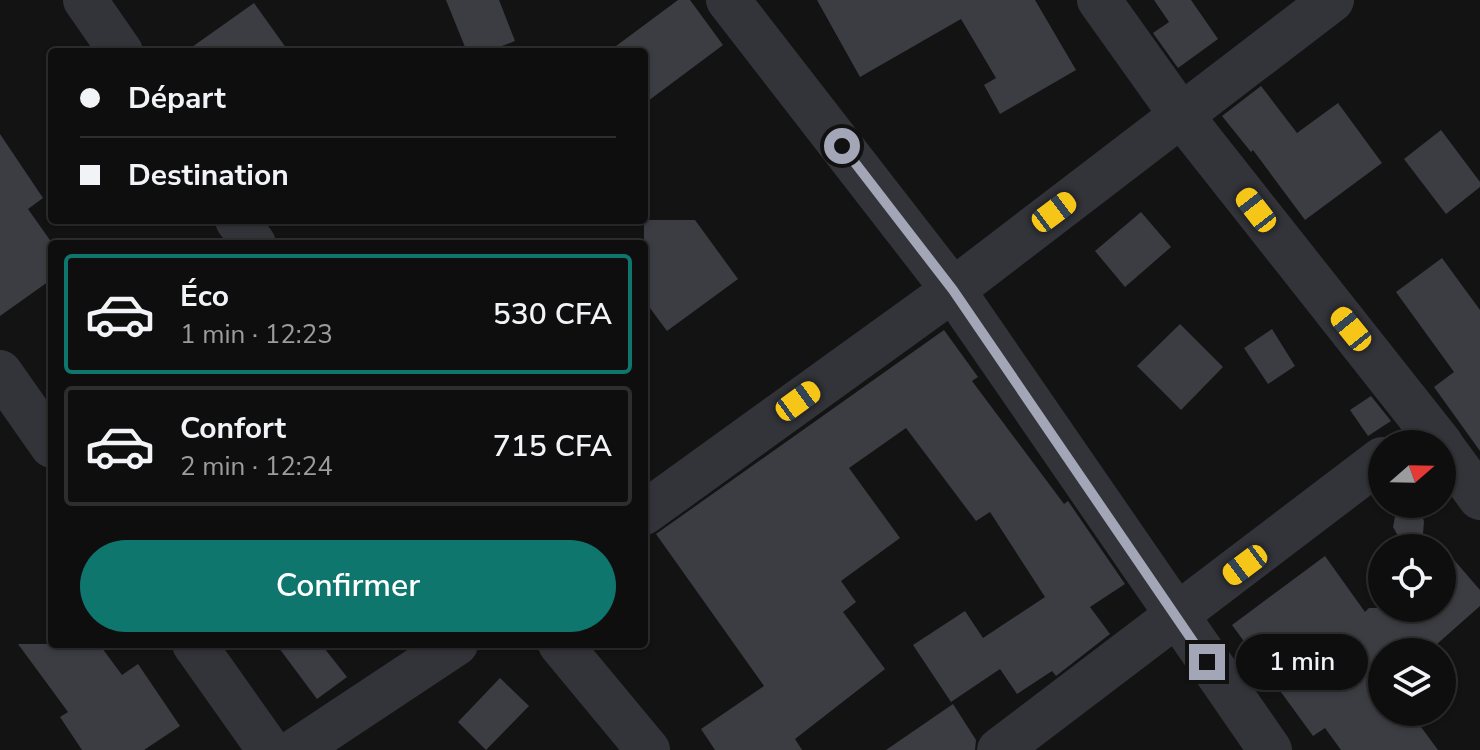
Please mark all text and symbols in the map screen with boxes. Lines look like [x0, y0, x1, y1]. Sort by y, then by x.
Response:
text: Départ [128, 78, 226, 119]
route start [824, 128, 860, 164]
text: Destination [128, 155, 289, 196]
car [1232, 184, 1280, 236]
car [1028, 188, 1080, 236]
text: Éco [180, 276, 229, 317]
icon: car [84, 278, 156, 350]
text: 530 CFA [493, 294, 612, 335]
car [1327, 303, 1375, 355]
text: 1 min · 12:23 [180, 317, 333, 352]
car [772, 377, 824, 425]
text: Confort [180, 408, 286, 449]
icon: car [84, 410, 156, 482]
text: 715 CFA [493, 426, 612, 467]
north arrow [1368, 430, 1456, 518]
map controls [1368, 430, 1456, 726]
text: 2 min · 12:24 [180, 449, 333, 484]
button: locate [1368, 534, 1456, 622]
button: Confirmer [80, 540, 616, 632]
car [1219, 541, 1271, 589]
callout: 1 min [1235, 634, 1367, 690]
button: layers [1368, 638, 1456, 726]
route end [1189, 644, 1225, 680]
text: 1 min [1269, 644, 1335, 679]

